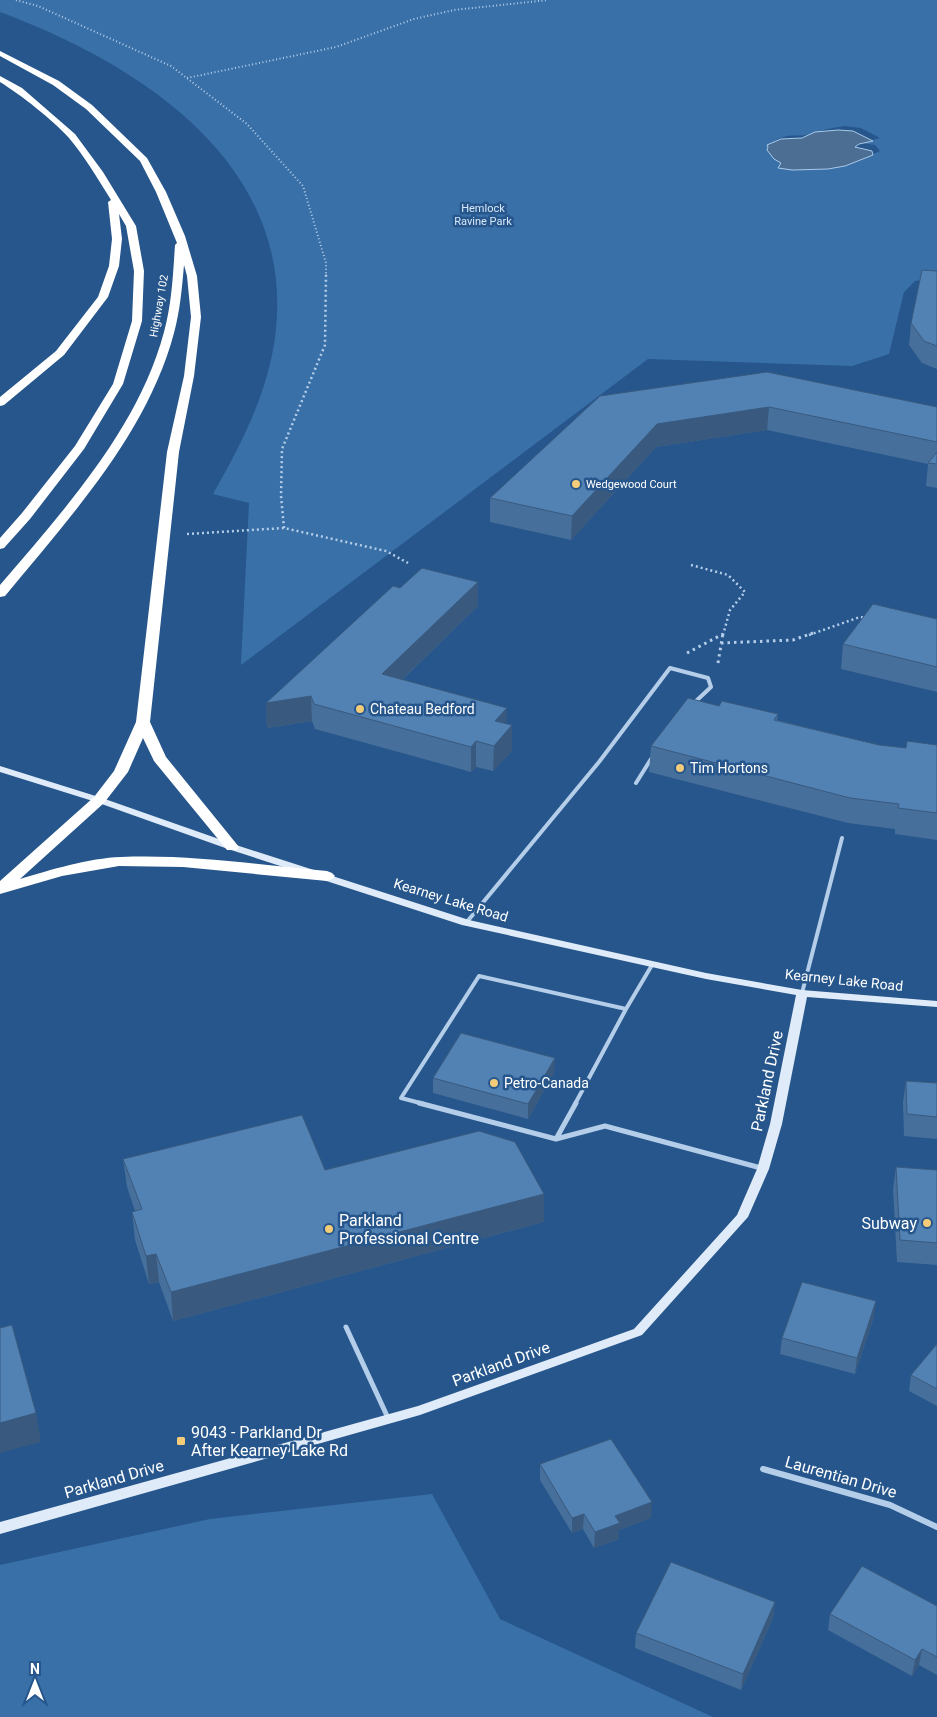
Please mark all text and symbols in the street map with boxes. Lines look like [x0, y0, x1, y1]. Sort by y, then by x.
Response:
park label: Hemlock Ravine Park [454, 202, 512, 228]
street label: Highway 102 [147, 274, 171, 338]
marker: Wedgewood Court [570, 478, 582, 490]
place label: Wedgewood Court [586, 478, 677, 491]
place label: Chateau Bedford [370, 701, 475, 717]
marker: Chateau Bedford [354, 703, 366, 715]
place label: Tim Hortons [690, 760, 768, 776]
marker: Tim Hortons [674, 762, 686, 774]
street label: Kearney Lake Road [392, 875, 510, 925]
street label: Kearney Lake Road [784, 966, 904, 994]
street label: Parkland Drive [747, 1029, 787, 1133]
place label: Petro-Canada [504, 1075, 589, 1091]
marker: Petro-Canada [488, 1077, 500, 1089]
place label: Parkland Professional Centre [339, 1211, 479, 1248]
place label: Subway [862, 1214, 917, 1233]
marker: Subway [921, 1217, 933, 1229]
marker: Parkland Professional Centre [323, 1223, 335, 1235]
street label: Parkland Drive [450, 1338, 552, 1390]
place label: 9043 - Parkland Dr After Kearney Lake Rd [191, 1423, 348, 1460]
marker: 9043 - Parkland Dr After Kearney Lake Rd [175, 1435, 187, 1447]
street label: Laurentian Drive [783, 1452, 899, 1502]
street label: Parkland Drive [62, 1456, 166, 1502]
north arrow [10, 1657, 60, 1707]
text: N [30, 1661, 40, 1677]

